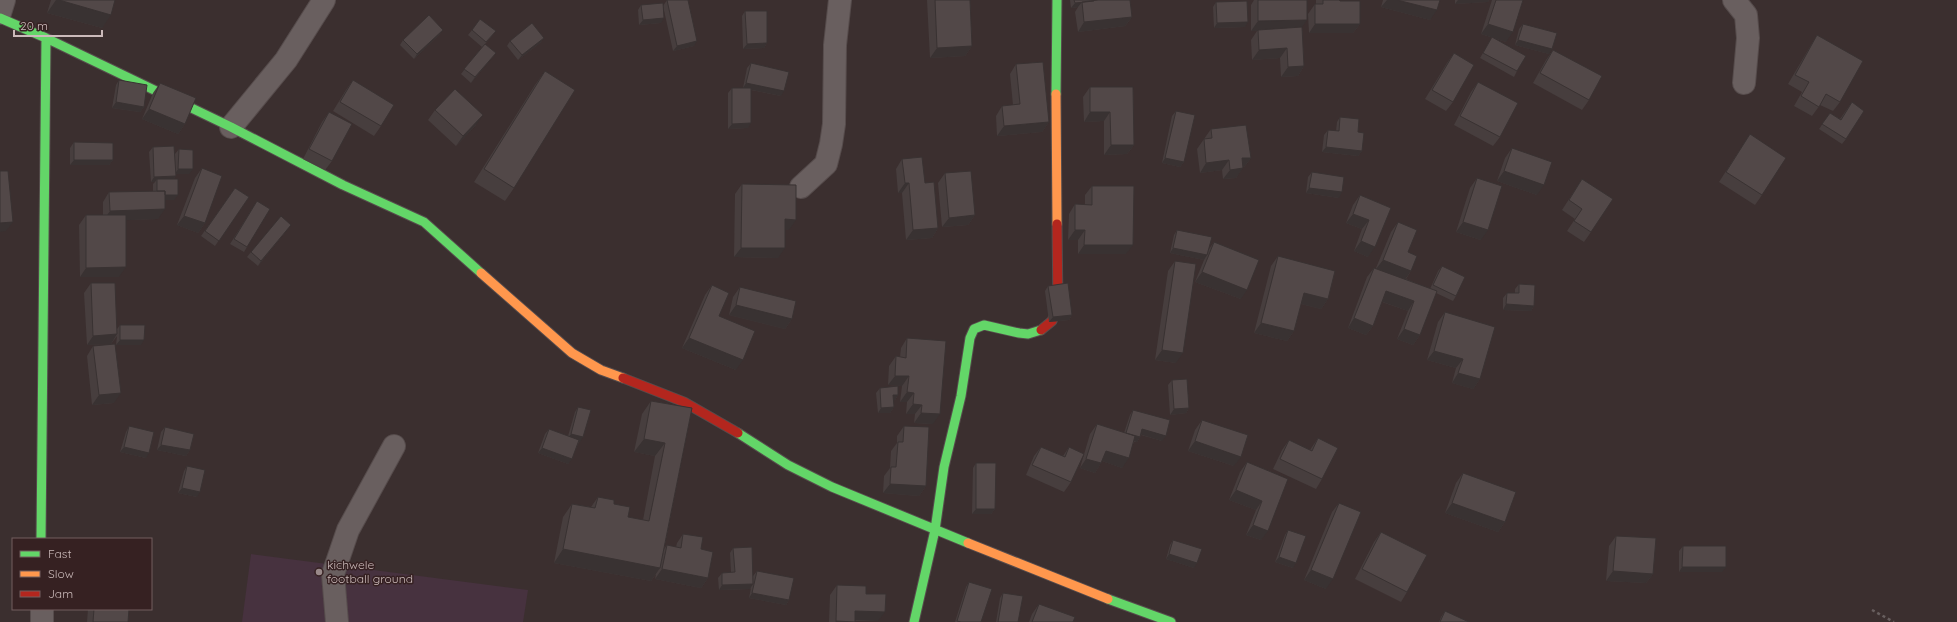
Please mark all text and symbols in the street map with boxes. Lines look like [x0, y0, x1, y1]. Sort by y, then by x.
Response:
scale bar [14, 12, 102, 38]
text: 20 m [20, 18, 48, 33]
legend [12, 538, 152, 610]
text: Fast [48, 546, 72, 561]
place label: kichwele football ground [327, 557, 413, 586]
text: Slow [48, 566, 74, 581]
marker: kichwele football ground [314, 567, 324, 577]
text: Jam [48, 586, 73, 601]

